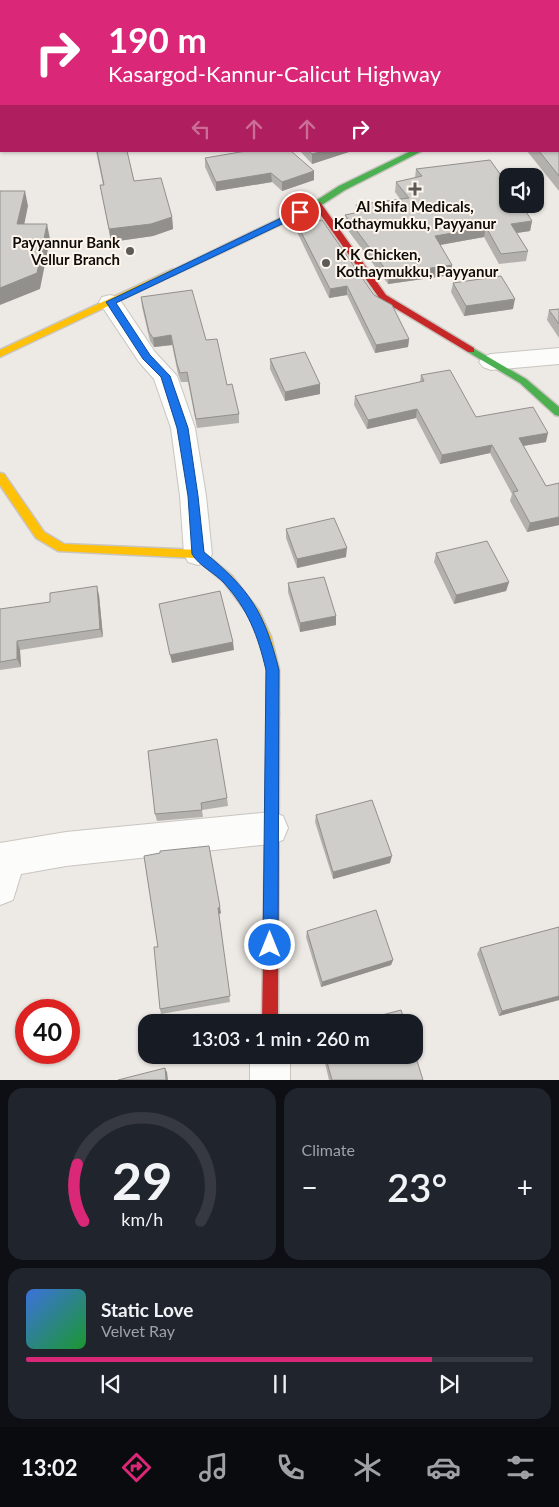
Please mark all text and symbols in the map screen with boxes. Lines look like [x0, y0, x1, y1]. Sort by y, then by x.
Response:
text: 190 m [108, 18, 207, 60]
icon: right [25, 20, 90, 85]
text: Kasargod-Kannur-Calicut Highway [108, 60, 441, 87]
icon: left [187, 115, 215, 143]
icon: ahead [240, 115, 268, 143]
icon: ahead [293, 115, 321, 143]
icon: right [346, 115, 374, 143]
map controls [499, 168, 544, 213]
button: sound [499, 168, 544, 213]
marker: Al Shifa Medicals, Kothaymukku, Payyanur [409, 183, 421, 195]
pin [279, 191, 321, 233]
place label: Al Shifa Medicals, Kothaymukku, Payyanur [334, 197, 497, 232]
icon: arrive [286, 198, 314, 226]
place label: Payyannur Bank Vellur Branch [12, 233, 121, 268]
marker: Payyannur Bank Vellur Branch [124, 245, 136, 257]
place label: K K Chicken, Kothaymukku, Payyanur [336, 245, 499, 280]
marker: K K Chicken, Kothaymukku, Payyanur [320, 257, 332, 269]
position arrow [243, 918, 295, 970]
speed limit sign: 40 [15, 999, 80, 1064]
text: 13:03 · 1 min · 260 m [191, 1027, 370, 1050]
text: Climate [302, 1140, 355, 1159]
text: 29 [112, 1149, 172, 1211]
text: 23° [387, 1164, 447, 1210]
text: − [302, 1170, 318, 1204]
text: + [517, 1170, 533, 1204]
text: km/h [121, 1208, 163, 1230]
text: Static Love [101, 1298, 193, 1321]
text: Velvet Ray [101, 1321, 175, 1340]
icon: previous [97, 1370, 125, 1398]
icon: pause [266, 1370, 294, 1398]
icon: next [435, 1370, 463, 1398]
icon: directions [119, 1450, 154, 1485]
icon: music [196, 1450, 231, 1485]
icon: phone [273, 1450, 308, 1485]
icon: climate [350, 1450, 385, 1485]
icon: car [426, 1450, 461, 1485]
icon: filters [503, 1450, 538, 1485]
text: 13:02 [21, 1454, 78, 1481]

